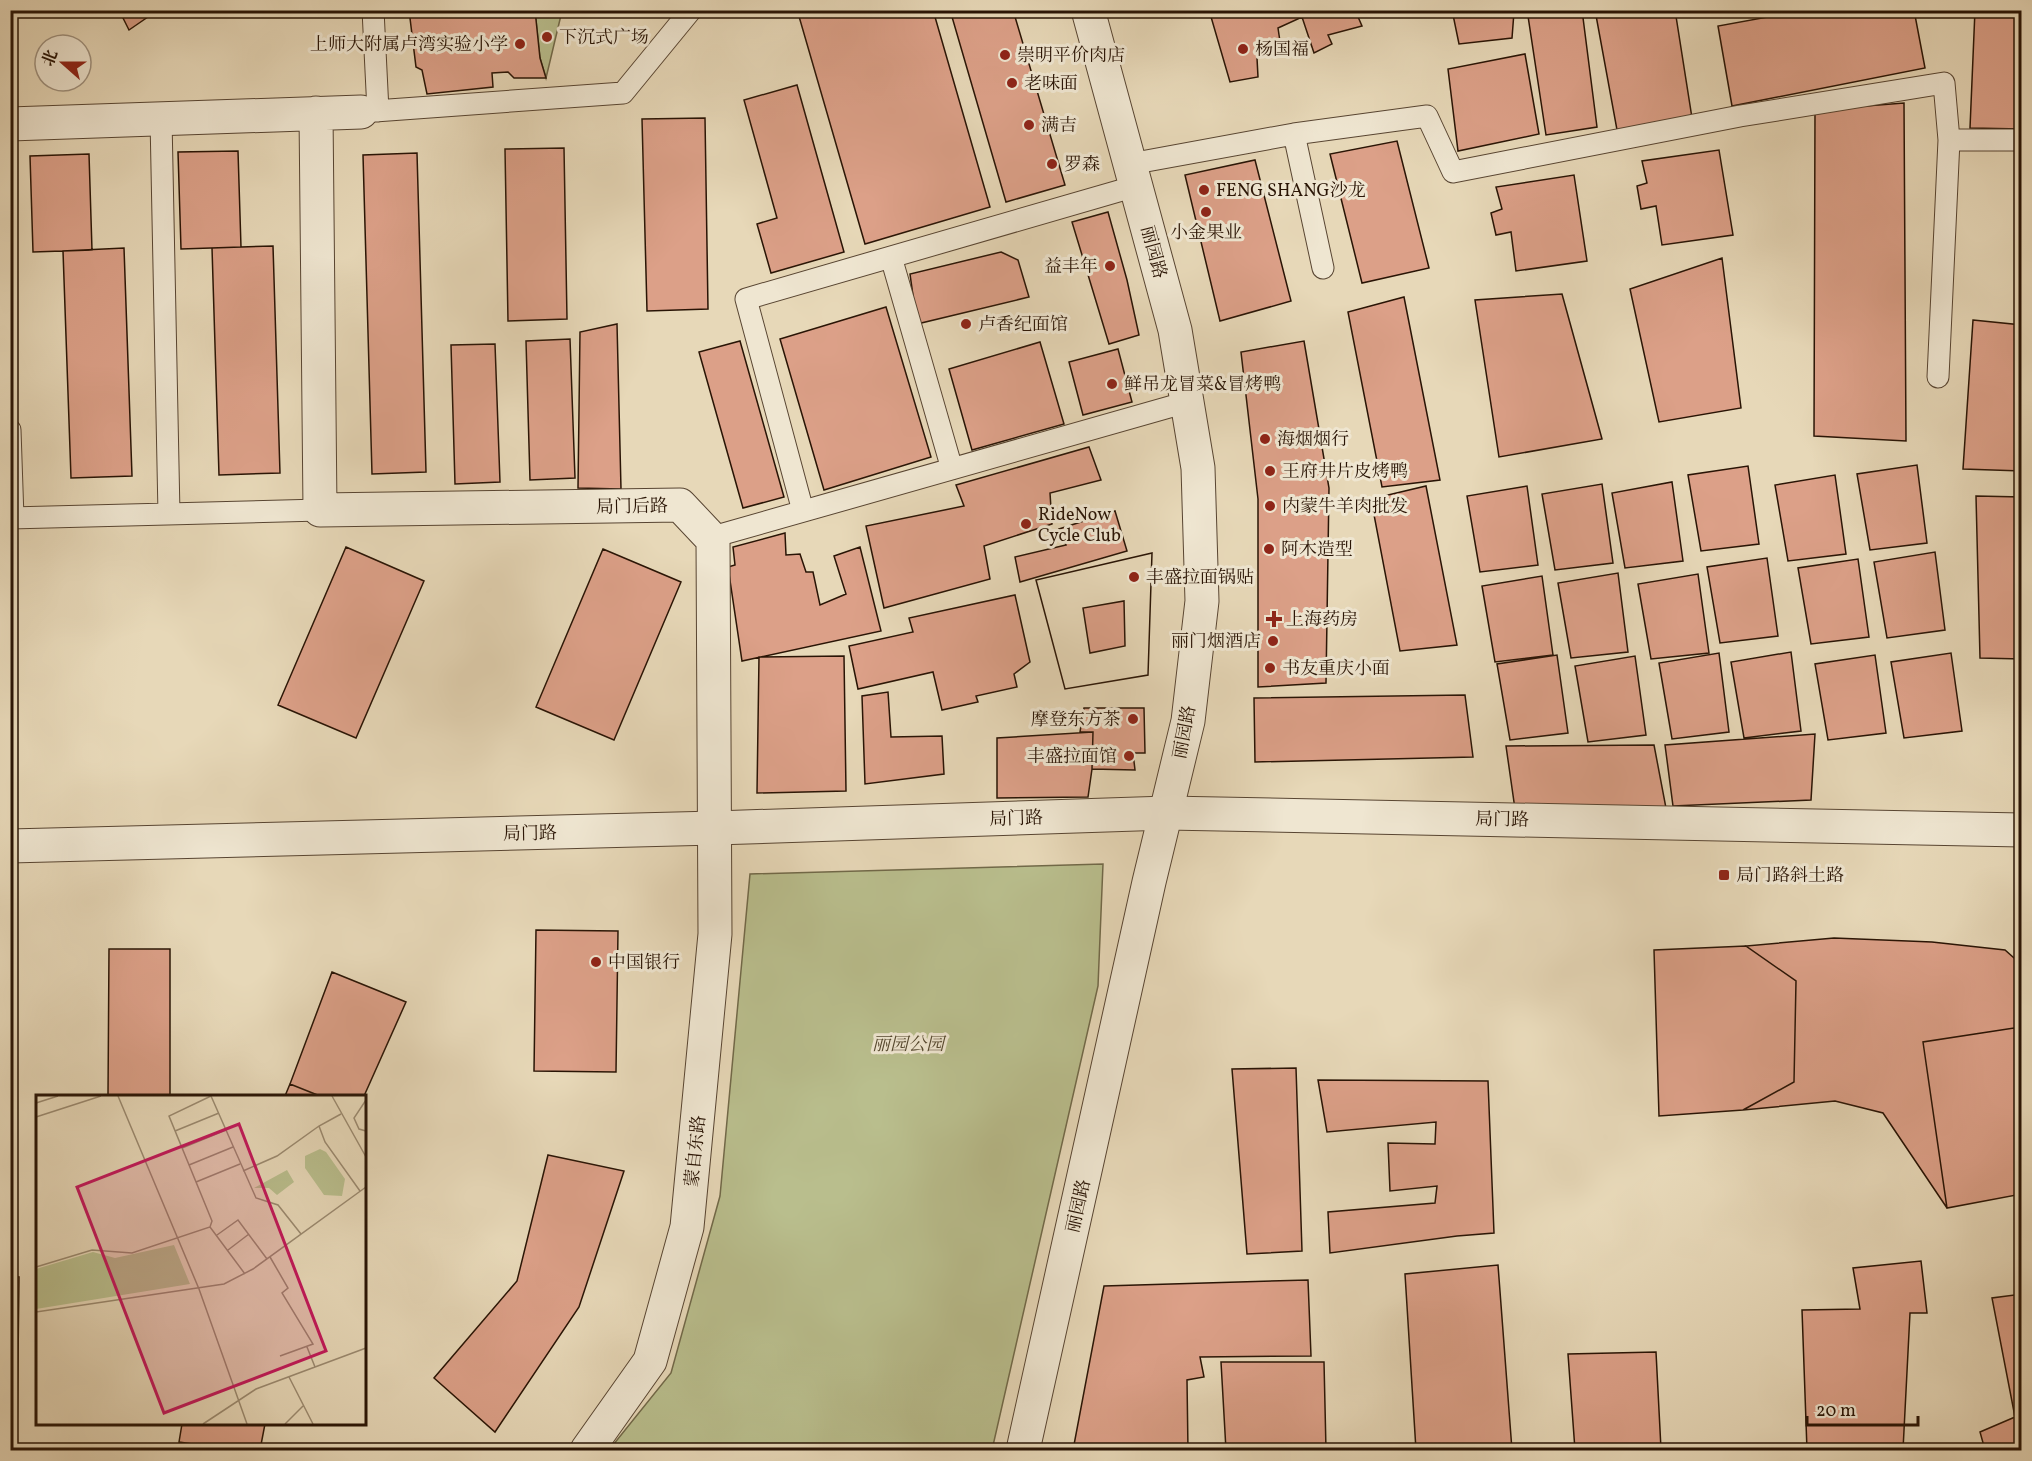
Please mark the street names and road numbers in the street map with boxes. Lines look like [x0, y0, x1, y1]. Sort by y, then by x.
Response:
street label: 丽园路 [1133, 223, 1172, 282]
street label: 局门后路 [596, 494, 668, 521]
street label: 丽园路 [1168, 703, 1203, 761]
street label: 局门路 [989, 806, 1043, 833]
street label: 局门路 [1475, 808, 1529, 833]
street label: 局门路 [503, 822, 557, 847]
street label: 蒙自东路 [680, 1114, 713, 1188]
street label: 丽园路 [1061, 1177, 1098, 1235]

